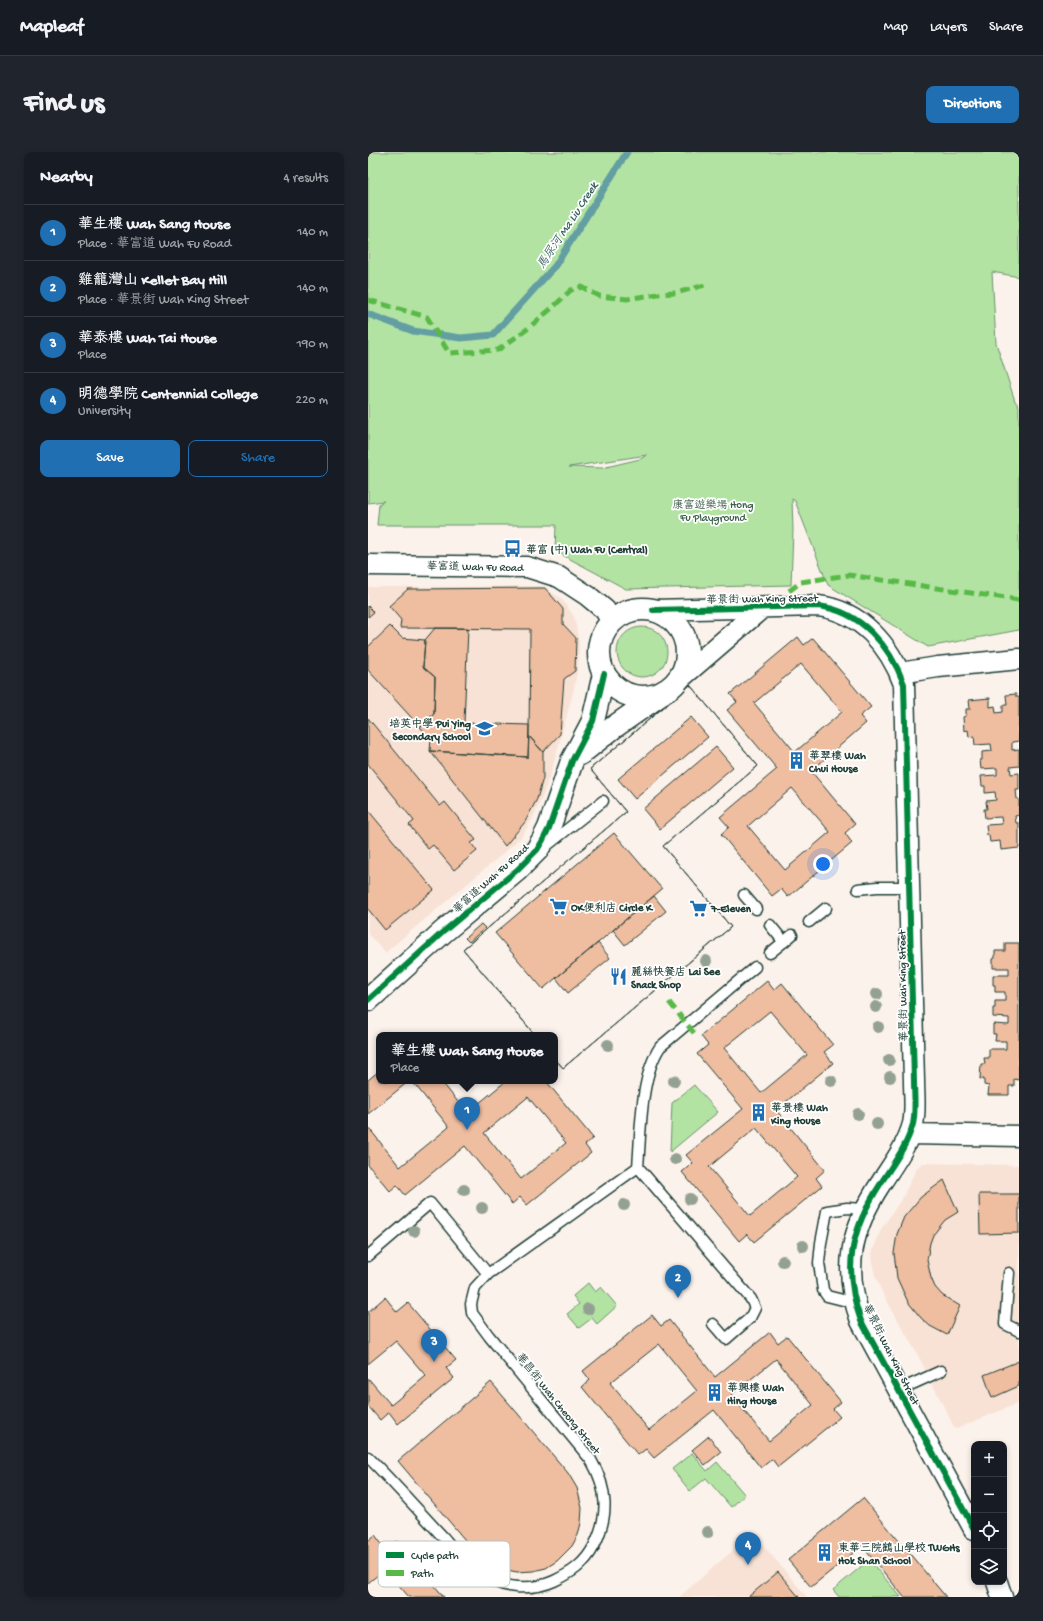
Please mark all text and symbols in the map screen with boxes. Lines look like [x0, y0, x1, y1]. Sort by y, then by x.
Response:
text: Mapleaf [20, 16, 83, 39]
text: Map [884, 19, 908, 36]
text: Layers [930, 19, 967, 36]
text: Share [989, 19, 1023, 36]
button: Directions [926, 86, 1019, 123]
text: Find us [24, 88, 104, 121]
text: Nearby [40, 168, 93, 188]
text: 4 results [284, 171, 328, 186]
water label: 馬尿河 Ma Liu Creek [535, 178, 603, 272]
text: 華生樓 Wah Sang House [78, 216, 230, 234]
text: 1 [50, 225, 56, 240]
text: 140 m [297, 225, 328, 240]
text: Place · 華富道 Wah Fu Road [78, 237, 231, 252]
text: 雞籠灣山 Kellet Bay Hill [78, 272, 227, 290]
text: 2 [50, 281, 56, 296]
text: 140 m [297, 281, 328, 296]
text: Place · 華景街 Wah King Street [78, 293, 248, 308]
text: 華泰樓 Wah Tai House [78, 330, 217, 348]
text: 3 [50, 337, 56, 352]
text: 190 m [297, 337, 328, 352]
text: Place [78, 348, 106, 363]
text: 明德學院 Centennial College [78, 386, 258, 404]
text: 4 [50, 393, 56, 408]
text: 220 m [296, 393, 328, 408]
text: University [78, 404, 131, 419]
button: Save [40, 440, 180, 477]
button: Share [188, 440, 328, 477]
park label: 康富遊樂場 Hong Fu Playground [672, 498, 754, 525]
bus stop icon: 華富 (中) Wah Fu (Central) [503, 539, 523, 559]
place label: 華富 (中) Wah Fu (Central) [526, 544, 648, 557]
street label: 華富道 Wah Fu Road [426, 560, 525, 575]
street label: 華景街 Wah King Street [706, 592, 819, 607]
place label: 培英中學 Pui Ying Secondary School [389, 717, 472, 744]
school or university icon: 培英中學 Pui Ying Secondary School [474, 719, 494, 739]
place label: 華翠樓 Wah Chui House [808, 750, 866, 776]
building icon: 華翠樓 Wah Chui House [786, 751, 806, 771]
street label: 華富道 Wah Fu Road [451, 841, 533, 916]
your location [813, 854, 833, 874]
supermarket icon: OK便利店 Circle K [548, 897, 568, 917]
supermarket icon: 7-Eleven [688, 898, 708, 918]
place label: OK便利店 Circle K [571, 901, 654, 915]
place label: 7-Eleven [710, 904, 752, 916]
street label: 華景街 Wah King Street [896, 929, 911, 1042]
place label: 麗絲快餐店 Lai See Snack Shop [631, 965, 722, 992]
restaurant icon: 麗絲快餐店 Lai See Snack Shop [608, 967, 628, 987]
popup [376, 1032, 558, 1084]
text: 華生樓 Wah Sang House [391, 1043, 543, 1061]
text: Place [391, 1061, 419, 1076]
pin: 1 [454, 1097, 480, 1130]
place label: 華景樓 Wah King House [770, 1102, 828, 1129]
building icon: 華景樓 Wah King House [748, 1103, 768, 1123]
pin: 2 [665, 1265, 691, 1298]
street label: 華景街 Wah King Street [860, 1302, 922, 1409]
pin: 3 [421, 1329, 447, 1362]
street label: 華昌街 Wah Cheong Street [513, 1351, 604, 1458]
place label: 華興樓 Wah Hing House [727, 1382, 784, 1409]
building icon: 華興樓 Wah Hing House [704, 1383, 724, 1403]
map controls [971, 1441, 1007, 1585]
button: + [971, 1441, 1007, 1477]
button: − [971, 1477, 1007, 1513]
button: locate [971, 1513, 1007, 1549]
pin: 4 [735, 1532, 761, 1565]
legend [378, 1541, 510, 1587]
place label: 東華三院鶴山學校 TWGHs Hok Shan School [838, 1541, 960, 1568]
building icon: 東華三院鶴山學校 TWGHs Hok Shan School [815, 1543, 835, 1563]
button: layers [971, 1549, 1007, 1585]
text: Cycle path [411, 1551, 459, 1563]
text: Path [410, 1569, 434, 1581]

